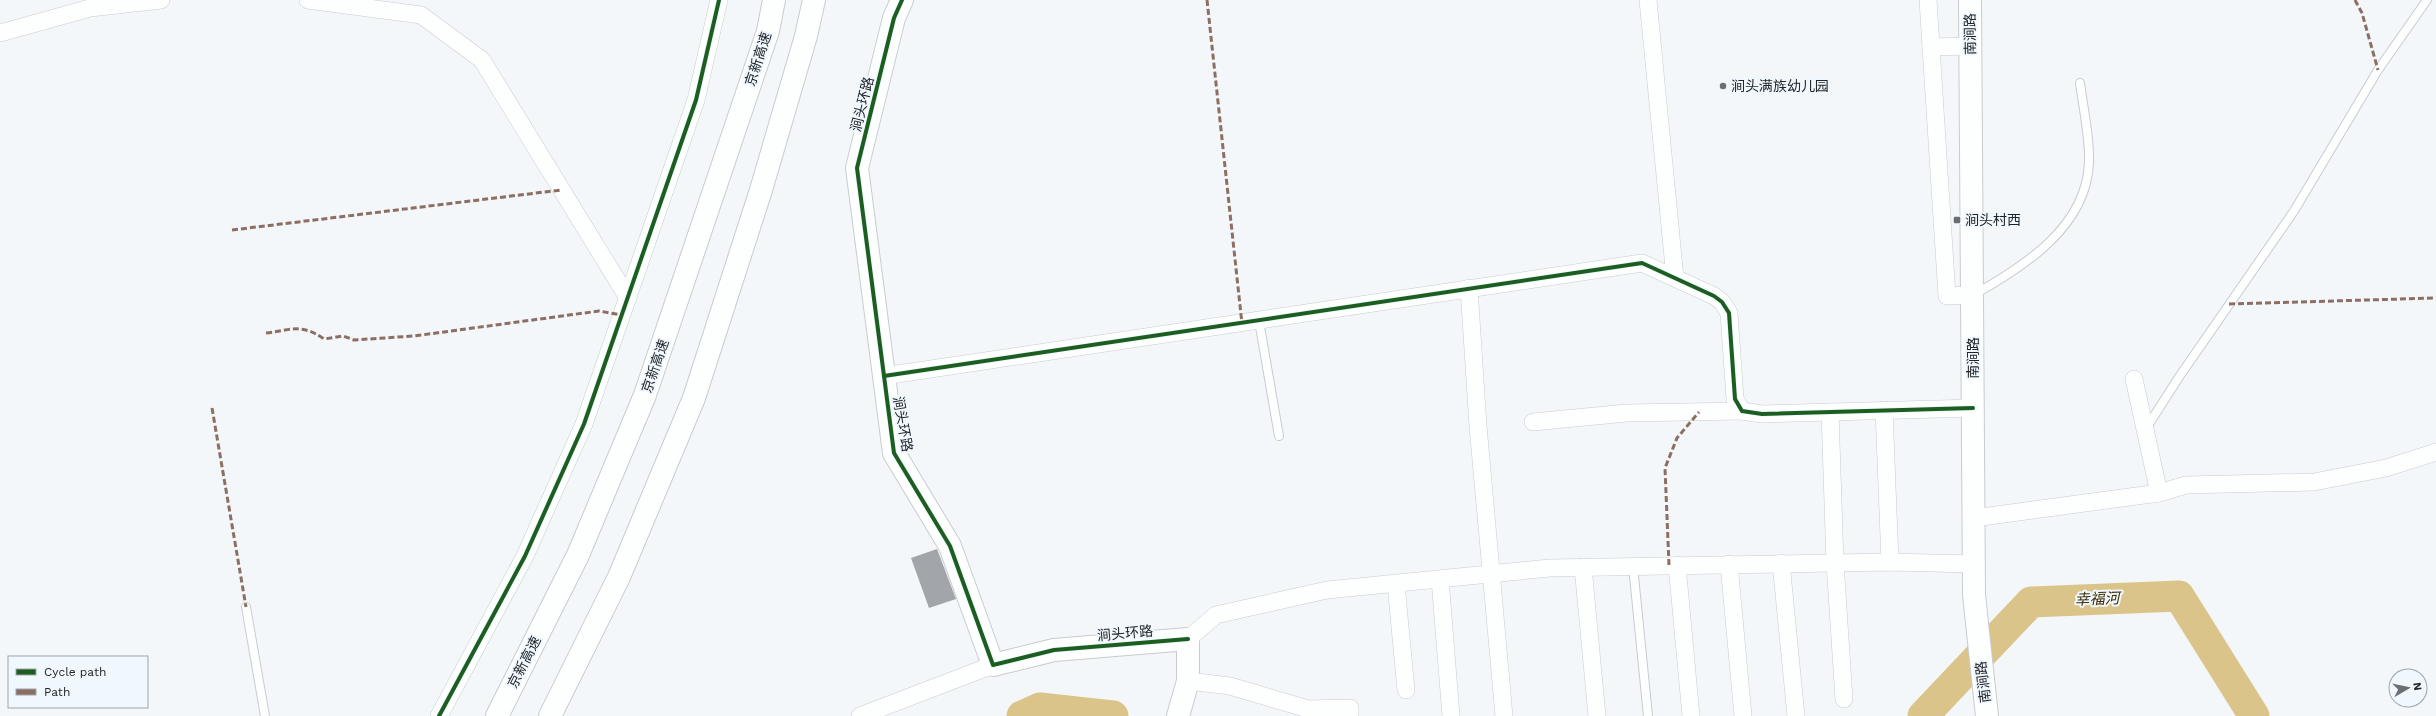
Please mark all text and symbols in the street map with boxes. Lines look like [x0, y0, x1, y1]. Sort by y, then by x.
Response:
street label: 南涧路 [1962, 13, 1978, 55]
street label: 京新高速 [742, 30, 774, 88]
street label: 涧头环路 [847, 75, 877, 133]
place label: 涧头满族幼儿园 [1731, 78, 1829, 94]
marker: 涧头满族幼儿园 [1718, 81, 1728, 91]
place label: 涧头村西 [1965, 212, 2021, 228]
marker: 涧头村西 [1952, 215, 1962, 225]
street label: 京新高速 [638, 337, 672, 395]
street label: 南涧路 [1965, 337, 1981, 379]
street label: 涧头环路 [890, 395, 916, 453]
water label: 幸福河 [2074, 589, 2123, 609]
street label: 涧头环路 [1096, 623, 1154, 643]
street label: 京新高速 [504, 633, 544, 691]
legend [8, 656, 148, 708]
street label: 南涧路 [1973, 660, 1993, 704]
text: Cycle path [44, 665, 106, 679]
north arrow [2388, 668, 2428, 708]
text: N [2410, 681, 2424, 692]
text: Path [44, 685, 70, 699]

